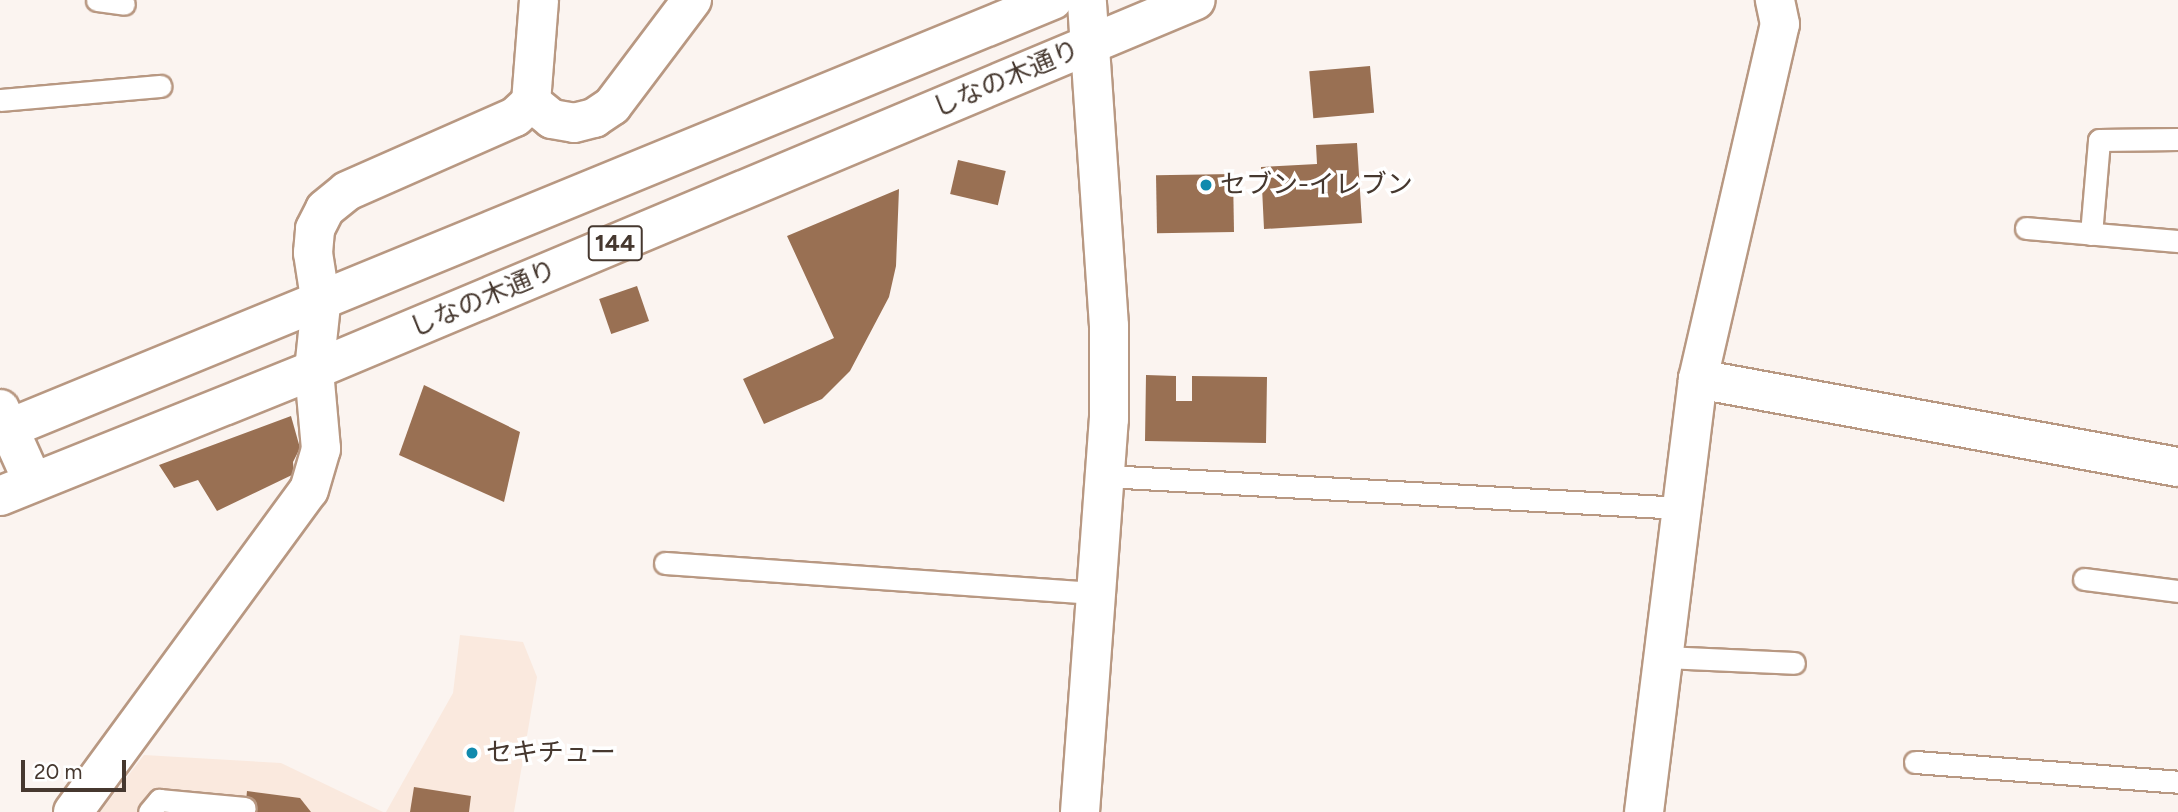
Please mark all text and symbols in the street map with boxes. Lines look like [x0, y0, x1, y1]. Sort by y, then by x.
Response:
street label: しなの木通り [928, 34, 1084, 124]
place label: セブン-イレブン [1220, 169, 1413, 201]
marker: セブン-イレブン [1198, 177, 1214, 193]
road number: 144 [587, 223, 643, 264]
street label: しなの木通り [405, 254, 561, 344]
place label: セキチュー [486, 737, 616, 769]
marker: セキチュー [464, 745, 480, 761]
scale bar [24, 746, 130, 790]
text: 20 m [34, 759, 82, 784]

